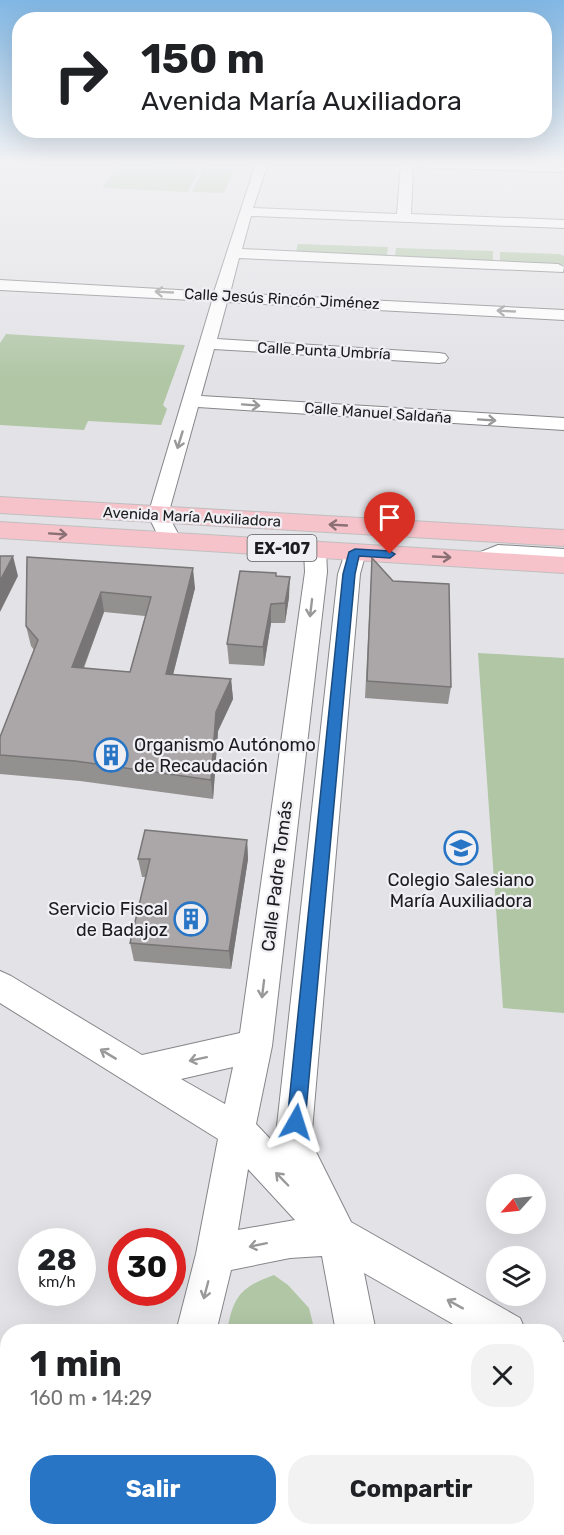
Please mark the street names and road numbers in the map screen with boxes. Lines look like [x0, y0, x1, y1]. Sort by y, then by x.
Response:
street label: Calle Jesús Rincón Jiménez [184, 285, 381, 313]
street label: Calle Punta Umbría [257, 339, 391, 363]
street label: Calle Manuel Saldaña [304, 399, 452, 427]
street label: Avenida María Auxiliadora [102, 503, 282, 531]
road number: EX-107 [248, 535, 316, 561]
street label: Calle Padre Tomás [257, 799, 297, 953]

